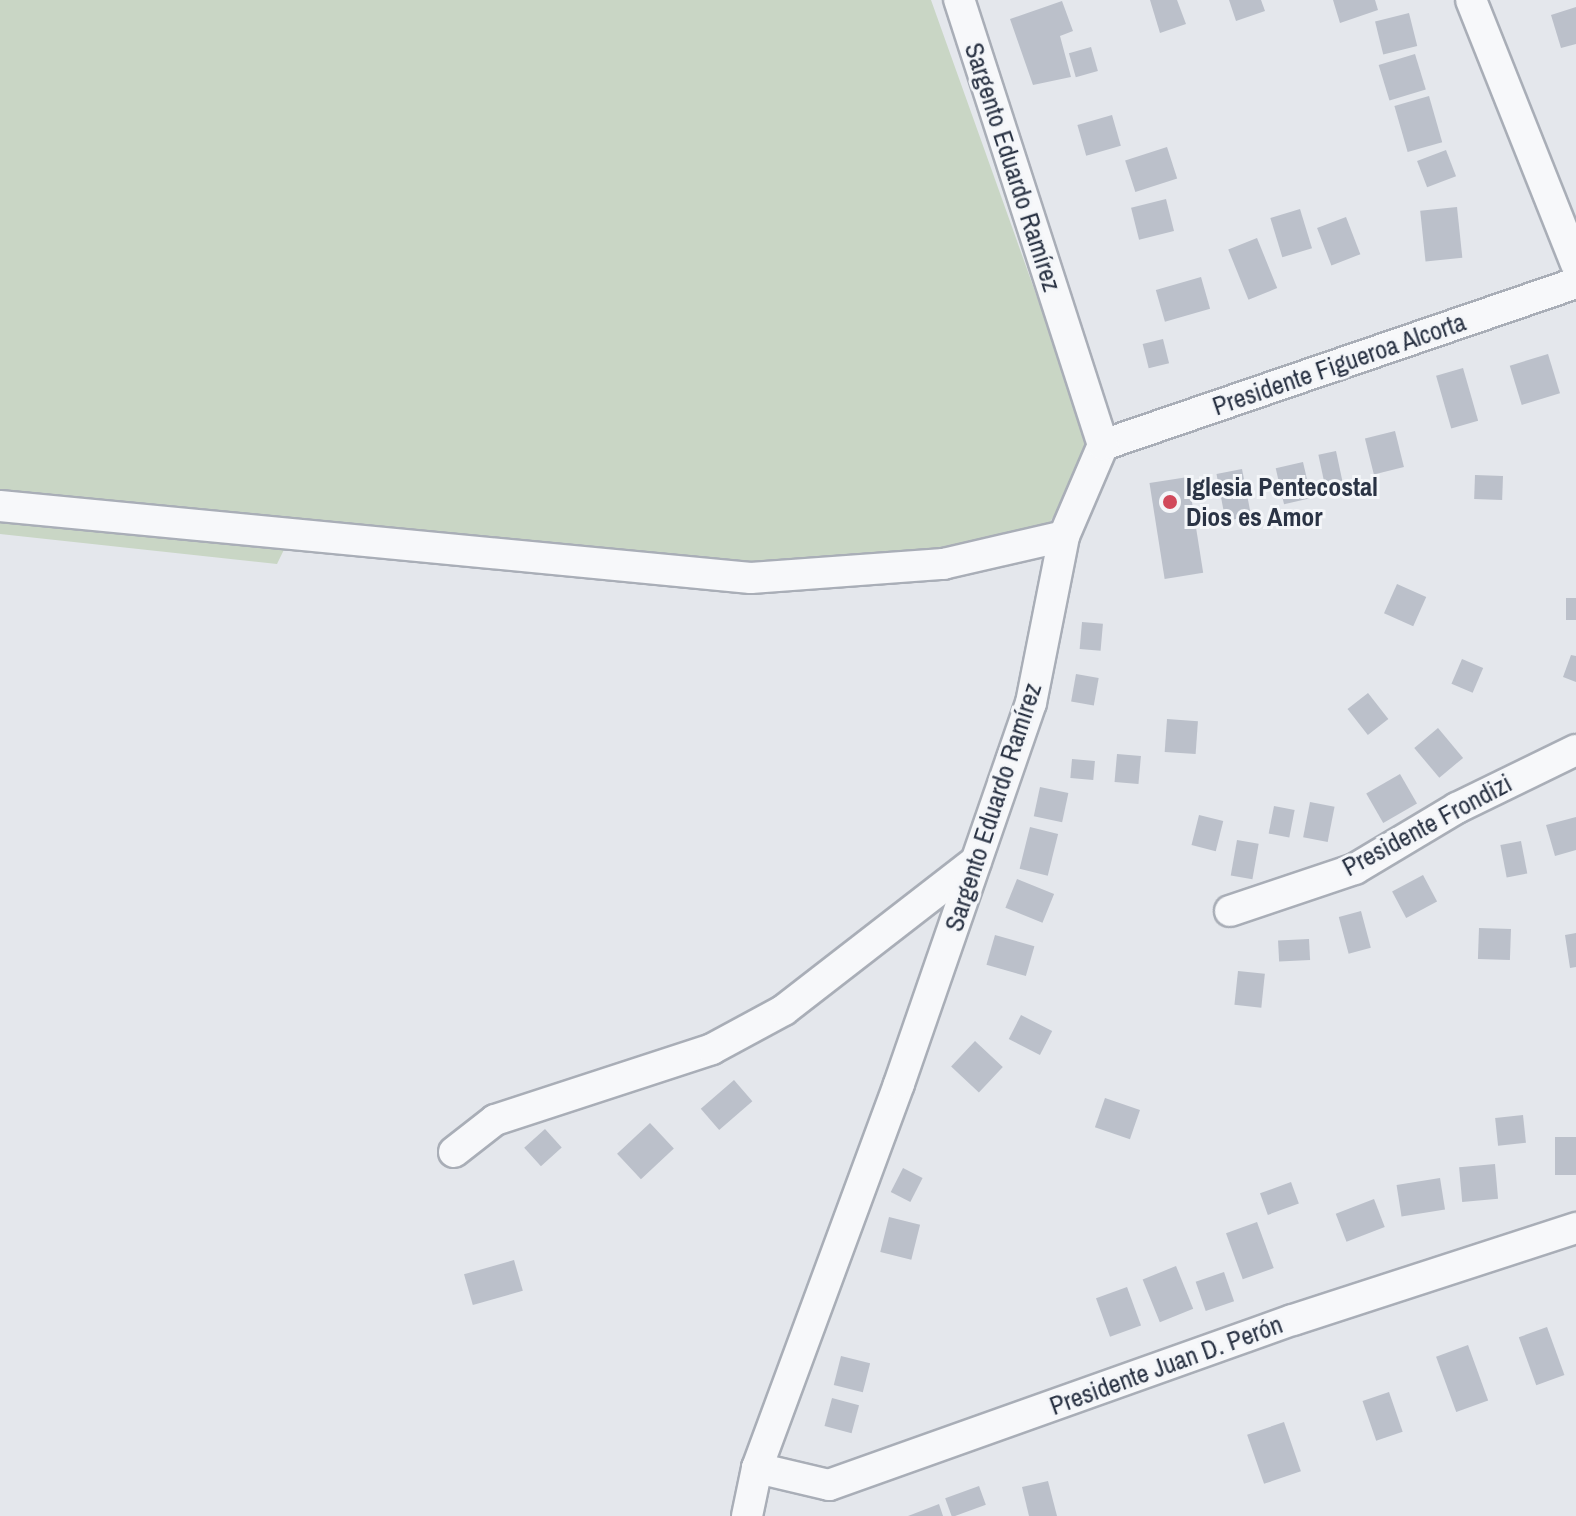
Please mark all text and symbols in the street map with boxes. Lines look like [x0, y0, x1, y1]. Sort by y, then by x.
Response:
street label: Sargento Eduardo Ramírez [958, 39, 1068, 295]
street label: Presidente Figueroa Alcorta [1208, 306, 1470, 422]
place label: Iglesia Pentecostal Dios es Amor [1186, 471, 1378, 532]
marker: Iglesia Pentecostal Dios es Amor [1161, 493, 1179, 511]
street label: Sargento Eduardo Ramírez [938, 679, 1048, 935]
street label: Presidente Frondizi [1337, 767, 1517, 883]
street label: Presidente Juan D. Perón [1045, 1308, 1287, 1422]

